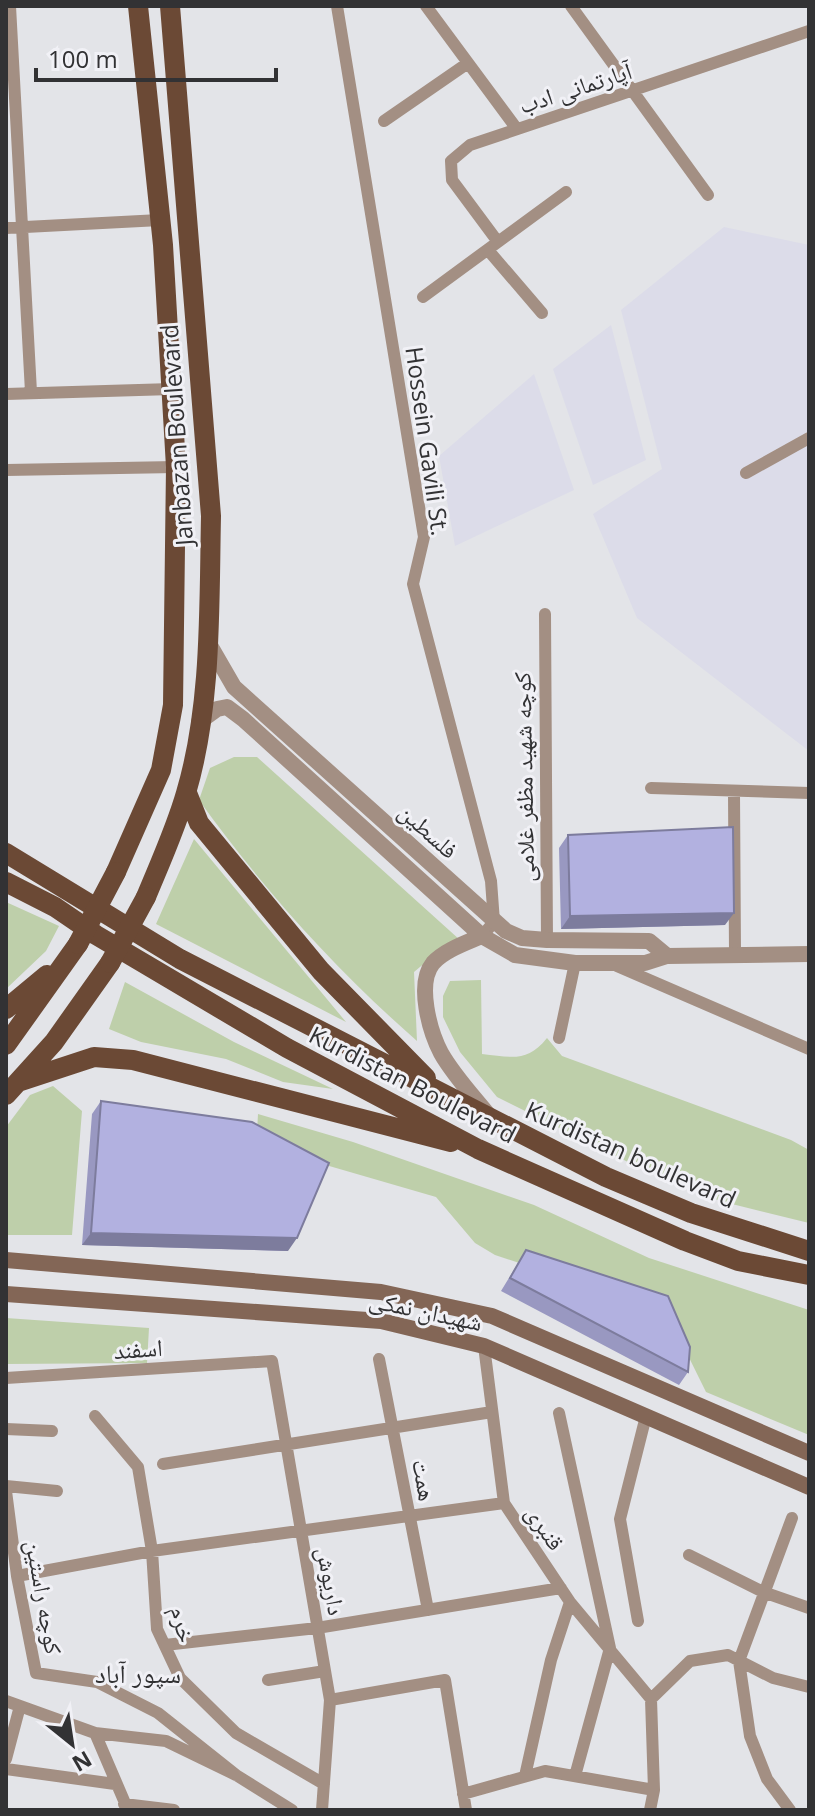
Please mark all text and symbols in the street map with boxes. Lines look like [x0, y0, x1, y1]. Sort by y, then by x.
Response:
scale bar [36, 32, 276, 82]
text: 100 m [48, 42, 118, 75]
street label: آپارتمانی ادب [514, 53, 637, 121]
street label: Janbazan Boulevard [152, 323, 200, 549]
street label: Hossein Gavili St. [398, 344, 458, 538]
street label: کوچه شهید مظفر غلامی [505, 672, 541, 882]
street label: فلسطین [392, 794, 466, 866]
street label: Kurdistan Boulevard [304, 1017, 522, 1151]
street label: Kurdistan boulevard [520, 1093, 742, 1215]
street label: شهیدان نمکی [366, 1282, 486, 1338]
street label: اسفند [112, 1330, 164, 1366]
street label: همت [405, 1457, 445, 1503]
street label: قنبری [519, 1498, 573, 1556]
street label: کوچه راستین [19, 1537, 71, 1657]
street label: داریوش [310, 1544, 354, 1618]
street label: خرم [162, 1602, 205, 1646]
district label: سپور آباد [95, 1655, 181, 1691]
north arrow [32, 1704, 112, 1784]
text: N [67, 1745, 98, 1780]

